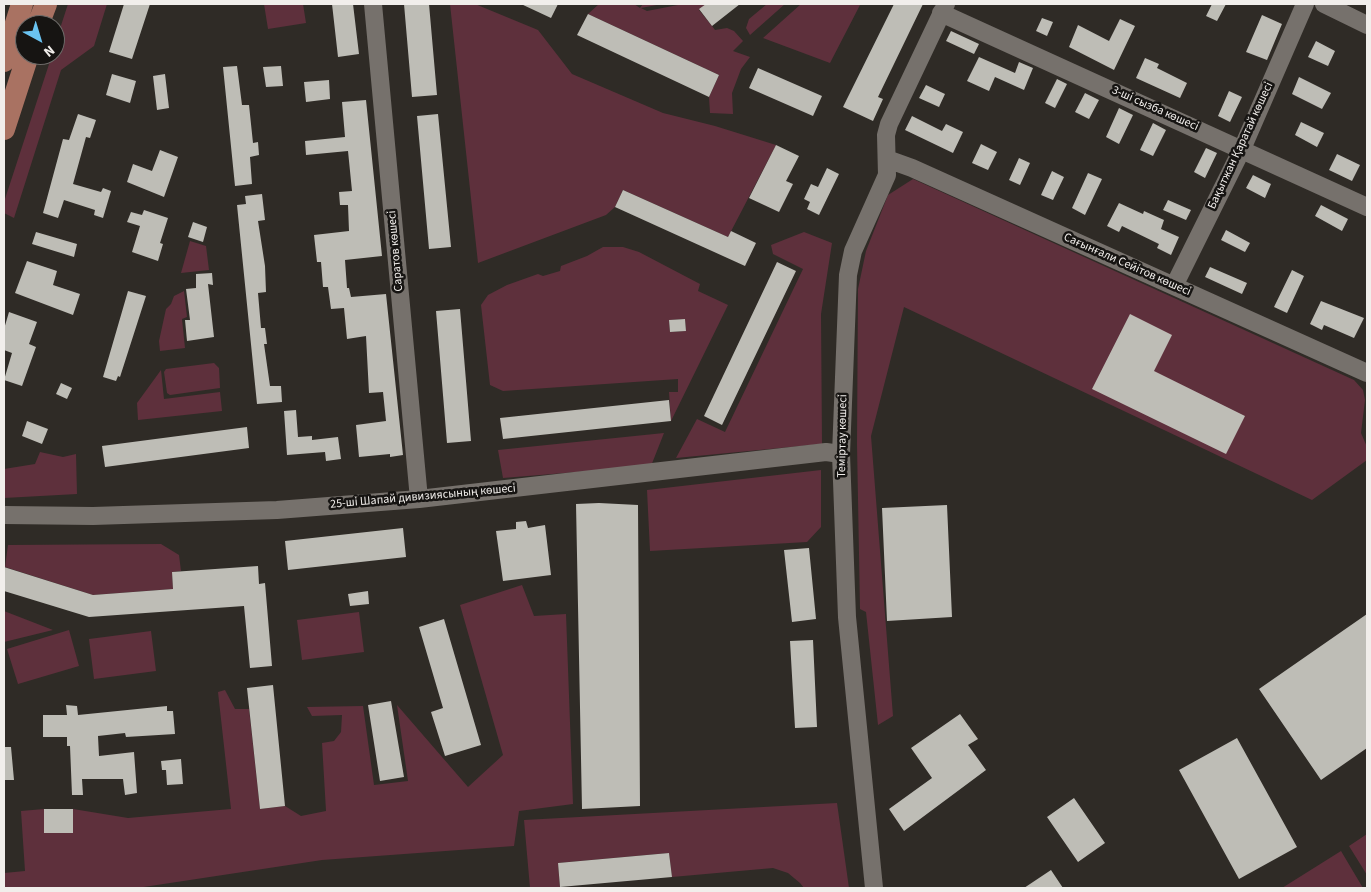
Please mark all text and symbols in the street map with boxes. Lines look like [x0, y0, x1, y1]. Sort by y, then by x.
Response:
north arrow [15, 15, 65, 65]
text: N [39, 40, 59, 62]
street label: Бақытжан Қаратай көшесі [1205, 80, 1277, 212]
street label: 3-ші сызба көшесі [1109, 83, 1201, 135]
street label: Саратов көшесі [385, 210, 407, 292]
street label: Сағынғали Сейітов көшесі [1061, 230, 1193, 300]
street label: Теміртау көшесі [835, 394, 851, 478]
street label: 25-ші Шапай дивизиясының көшесі [330, 482, 516, 512]

